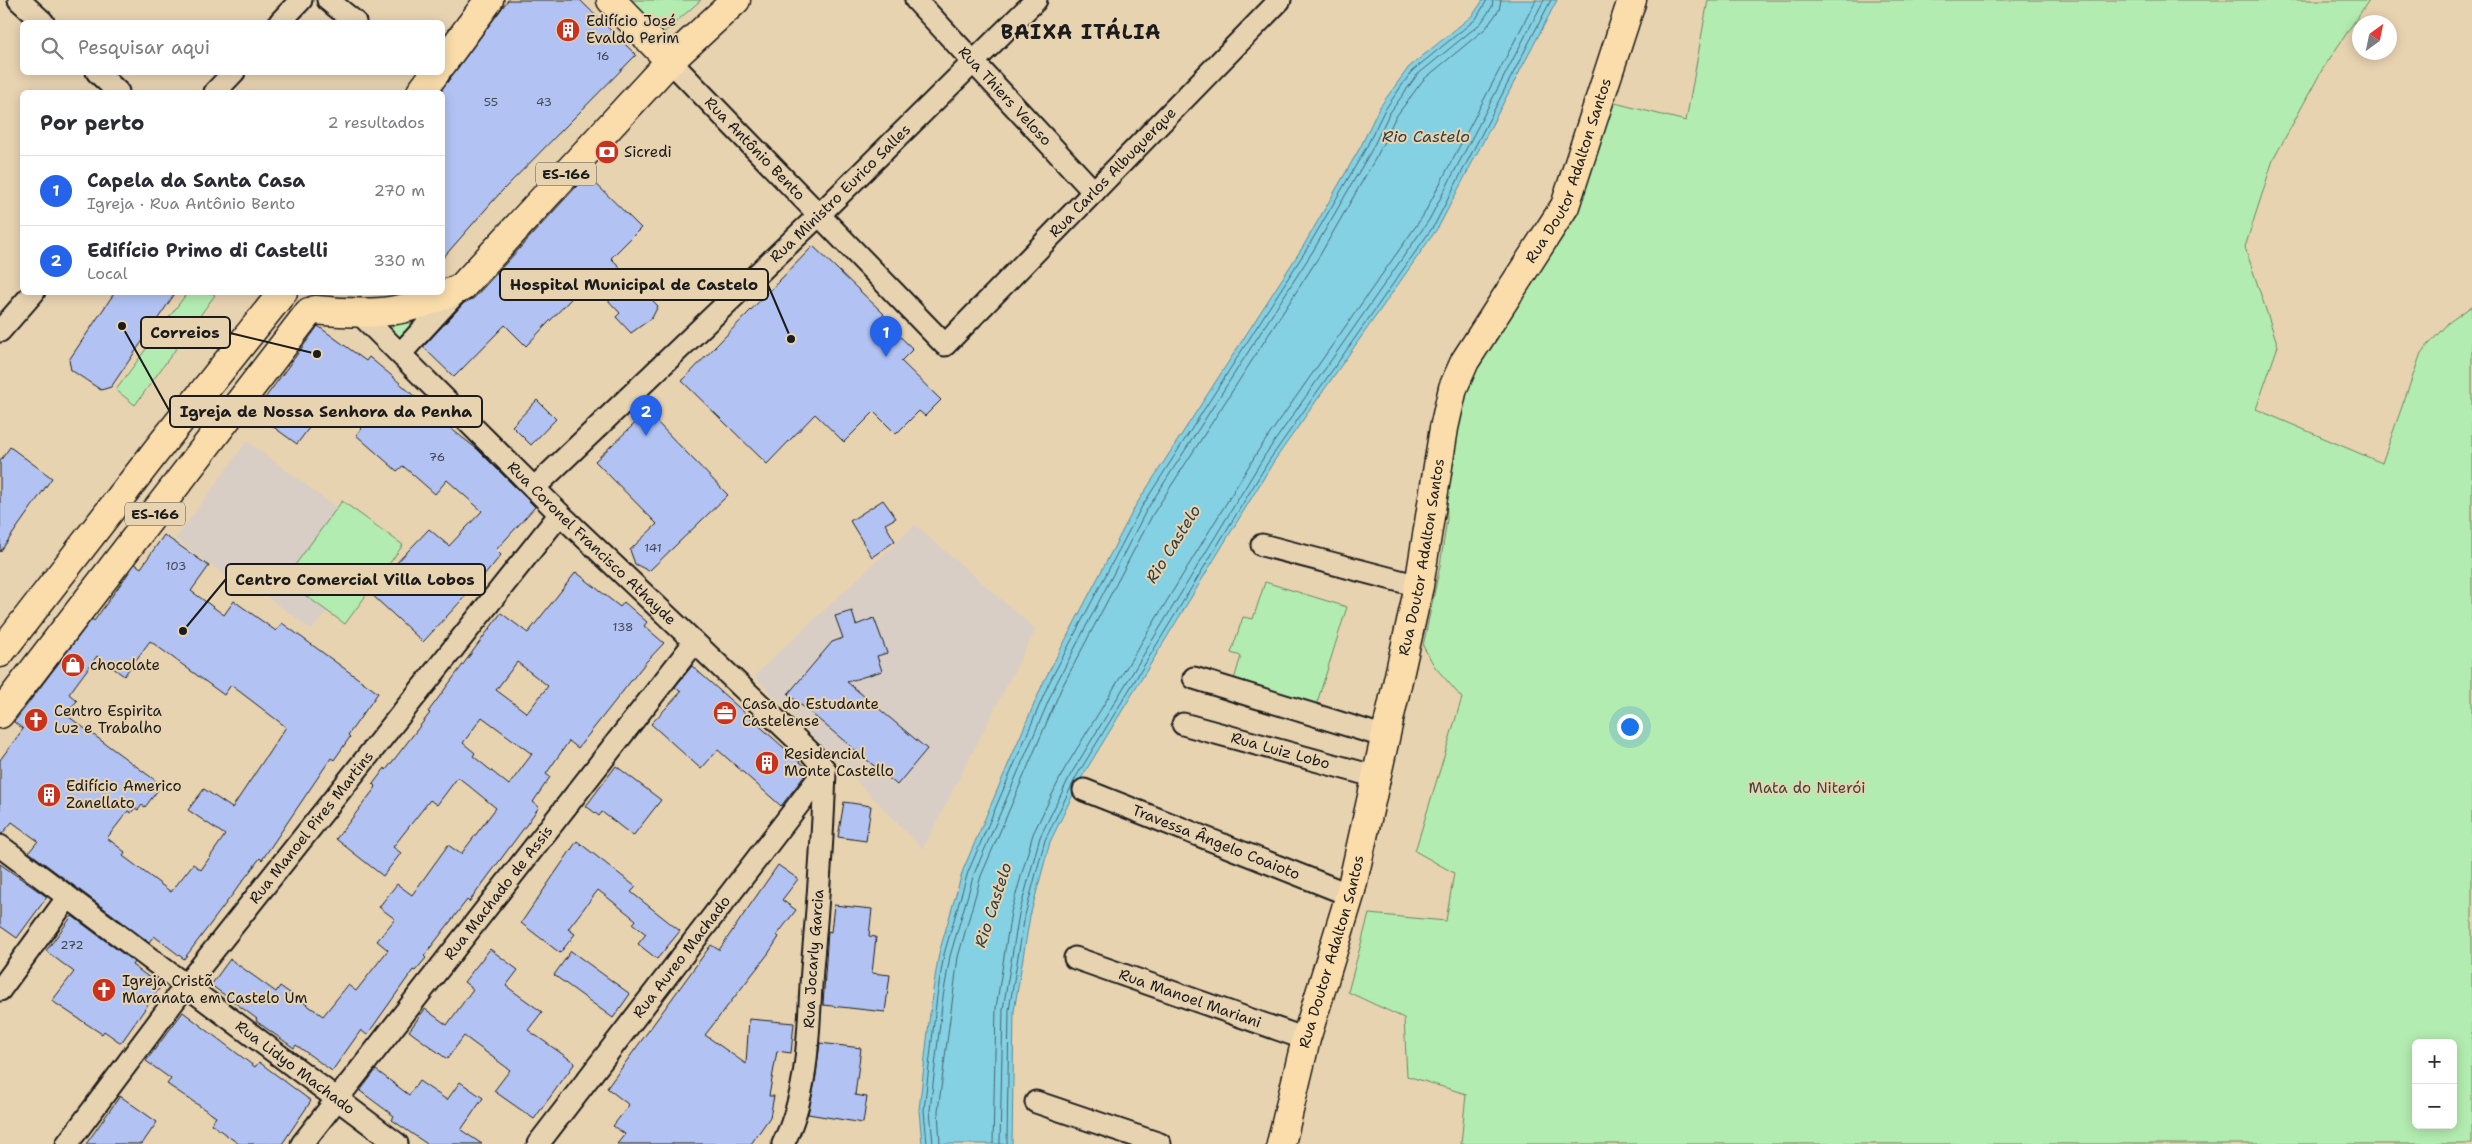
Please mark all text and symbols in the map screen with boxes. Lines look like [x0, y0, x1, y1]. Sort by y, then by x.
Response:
place label: Edifício José Evaldo Perim [586, 11, 679, 48]
north arrow [2352, 15, 2397, 60]
building icon: Edifício José Evaldo Perim [555, 17, 581, 43]
district label: BAIXA ITÁLIA [1001, 17, 1161, 45]
search box [20, 20, 445, 75]
icon: search [38, 34, 66, 62]
text: Pesquisar aqui [78, 35, 210, 60]
street label: Rua Thiers Veloso [954, 42, 1056, 150]
house number: 16 [596, 48, 610, 64]
street label: Rua Doutor Adalton Santos [1521, 75, 1616, 267]
street label: Rua Antônio Bento [700, 93, 810, 205]
house number: 55 [484, 94, 498, 110]
house number: 43 [536, 94, 552, 110]
street label: Rua Carlos Albuquerque [1045, 103, 1181, 242]
text: Por perto [40, 109, 144, 137]
text: 2 resultados [327, 112, 425, 133]
street label: Rua Ministro Eurico Salles [765, 120, 915, 267]
water label: Rio Castelo [1382, 126, 1470, 147]
bank icon: Sicredi [594, 139, 620, 165]
place label: Sicredi [624, 142, 672, 162]
road number: ES-166 [536, 162, 596, 185]
text: Capela da Santa Casa [87, 168, 305, 193]
text: 1 [52, 180, 60, 201]
text: 270 m [374, 180, 425, 201]
text: Igreja · Rua Antônio Bento [87, 193, 295, 214]
text: Edifício Primo di Castelli [87, 238, 328, 263]
text: 2 [50, 250, 62, 271]
text: 330 m [373, 250, 425, 271]
text: Local [87, 263, 128, 284]
callout: Hospital Municipal de Castelo [500, 269, 768, 300]
text: Hospital Municipal de Castelo [510, 274, 758, 295]
pin: 1 [870, 316, 902, 357]
callout: Correios [141, 317, 230, 348]
text: Correios [150, 322, 220, 343]
pin: 2 [630, 395, 662, 436]
callout: Igreja de Nossa Senhora da Penha [170, 396, 482, 427]
text: Igreja de Nossa Senhora da Penha [180, 401, 472, 422]
house number: 76 [429, 449, 445, 465]
street label: Rua Coronel Francisco Athayde [503, 457, 680, 629]
street label: Rua Doutor Adalton Santos [1394, 457, 1449, 658]
water label: Rio Castelo [1141, 501, 1205, 587]
road number: ES-166 [125, 502, 185, 526]
house number: 141 [644, 540, 662, 556]
house number: 103 [166, 558, 186, 574]
callout: Centro Comercial Villa Lobos [226, 564, 485, 595]
text: Centro Comercial Villa Lobos [235, 569, 475, 590]
house number: 138 [613, 619, 633, 635]
shop icon: chocolate [60, 652, 86, 678]
place label: chocolate [90, 655, 160, 675]
place label: Casa do Estudante Castelense [742, 694, 879, 731]
office icon: Casa do Estudante Castelense [712, 700, 738, 726]
place label: Centro Espirita Luz e Trabalho [54, 701, 163, 738]
church icon: Centro Espirita Luz e Trabalho [23, 707, 49, 733]
your location [1617, 714, 1643, 740]
street label: Rua Luiz Lobo [1229, 728, 1332, 774]
place label: Residencial Monte Castello [784, 744, 894, 781]
street label: Rua Manoel Pires Martins [244, 747, 378, 908]
building icon: Residencial Monte Castello [754, 750, 780, 776]
place label: Edifício Americo Zanellato [66, 776, 182, 813]
park label: Mata do Niterói [1749, 778, 1865, 798]
building icon: Edifício Americo Zanellato [36, 782, 62, 808]
street label: Travessa Ângelo Coaioto [1129, 800, 1303, 884]
street label: Rua Machado de Assis [440, 822, 557, 964]
street label: Rua Doutor Adalton Santos [1294, 853, 1369, 1050]
water label: Rio Castelo [969, 860, 1017, 950]
street label: Rua Jocarly Garcia [799, 888, 829, 1029]
street label: Rua Aureo Machado [628, 892, 735, 1022]
house number: 272 [60, 937, 84, 953]
street label: Rua Manoel Mariani [1116, 964, 1264, 1033]
place label: Igreja Cristã Maranata em Castelo Um [122, 971, 308, 1008]
church icon: Igreja Cristã Maranata em Castelo Um [91, 977, 117, 1003]
street label: Rua Lidyo Machado [231, 1016, 359, 1119]
map controls [2412, 1039, 2457, 1129]
button: + [2412, 1039, 2457, 1084]
button: − [2412, 1084, 2457, 1129]

